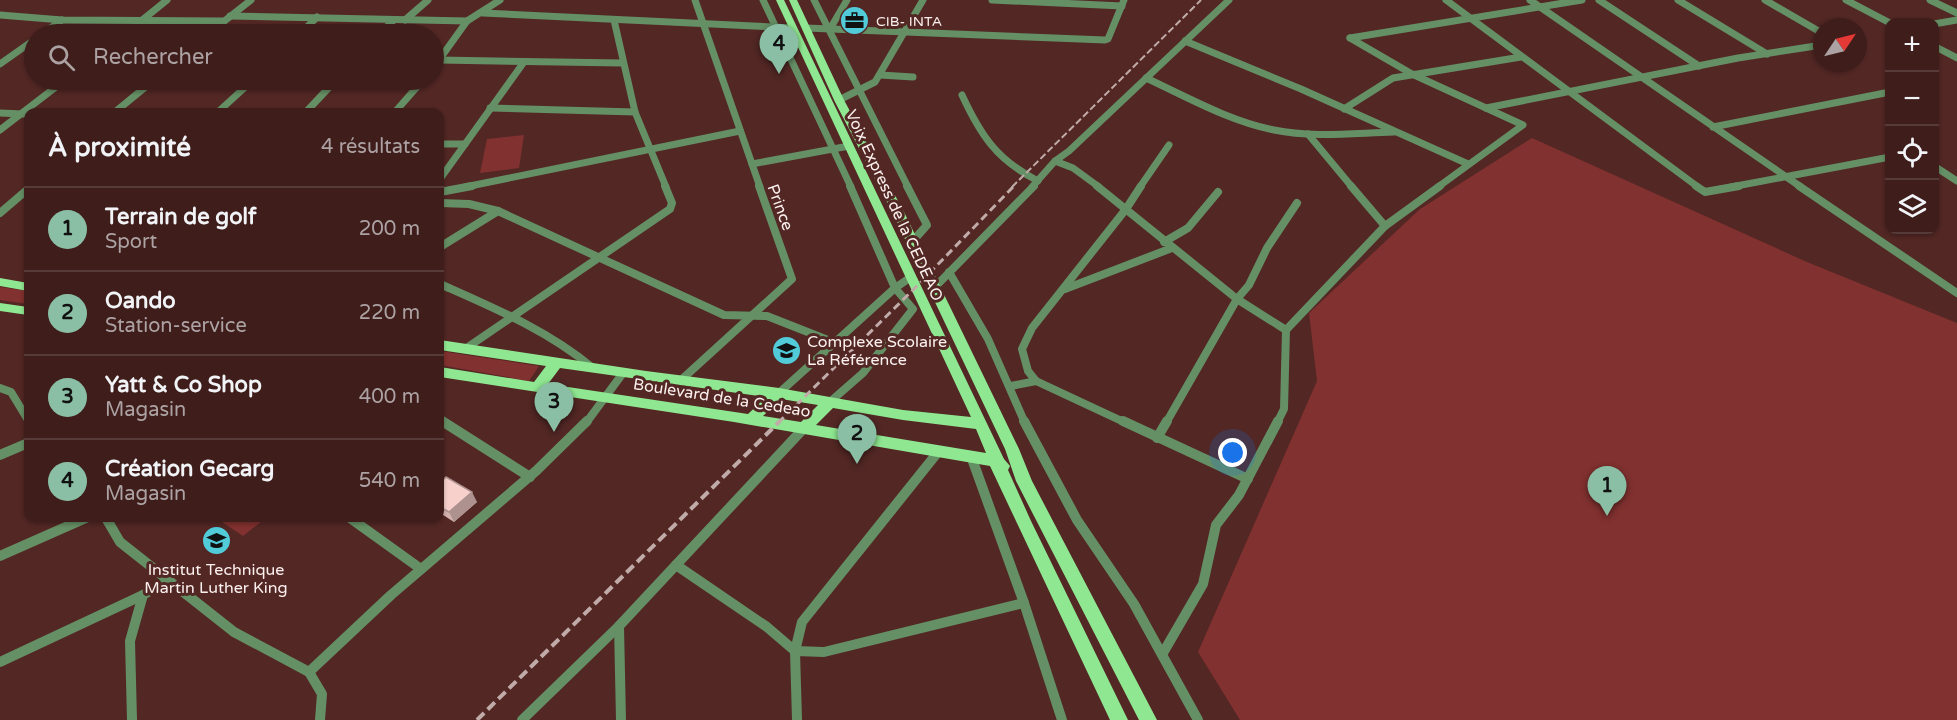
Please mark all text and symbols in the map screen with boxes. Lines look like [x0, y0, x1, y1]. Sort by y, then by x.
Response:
office icon: CIB- INTA [839, 5, 871, 37]
place label: CIB- INTA [876, 13, 942, 30]
north arrow [1813, 18, 1867, 72]
map controls [1885, 18, 1939, 234]
button: + [1885, 18, 1939, 72]
search box [24, 24, 444, 90]
pin: 4 [760, 25, 798, 74]
icon: search [45, 41, 78, 74]
text: Rechercher [93, 44, 213, 70]
button: − [1885, 72, 1939, 126]
street label: Voix Express de la CEDEAO [841, 107, 947, 304]
button: locate [1885, 126, 1939, 180]
text: À proximité [48, 132, 191, 163]
text: 4 résultats [321, 135, 420, 159]
button: layers [1885, 180, 1939, 234]
street label: Prince [762, 181, 798, 233]
text: Terrain de golf [105, 204, 256, 230]
text: 1 [61, 217, 74, 241]
text: 200 m [359, 217, 420, 241]
text: Sport [105, 230, 157, 254]
text: Oando [105, 288, 176, 314]
text: 2 [61, 301, 74, 325]
text: 220 m [359, 301, 420, 325]
text: Station-service [105, 314, 247, 338]
place label: Complexe Scolaire La Référence [807, 332, 947, 370]
school or university icon: Complexe Scolaire La Référence [770, 334, 802, 366]
text: Yatt & Co Shop [105, 372, 262, 398]
street label: Boulevard de la Cedeao [632, 374, 812, 422]
pin: 3 [534, 382, 574, 432]
text: 3 [61, 385, 74, 409]
text: 400 m [359, 385, 420, 409]
text: Magasin [105, 398, 186, 422]
pin: 2 [838, 414, 876, 464]
your location [1218, 438, 1247, 467]
text: Création Gecarg [105, 456, 274, 482]
pin: 1 [1588, 466, 1626, 516]
text: 4 [61, 469, 74, 493]
text: 540 m [359, 469, 420, 493]
text: Magasin [105, 482, 186, 506]
school or university icon: Institut Technique Martin Luther King [200, 525, 232, 557]
place label: Institut Technique Martin Luther King [144, 560, 288, 598]

